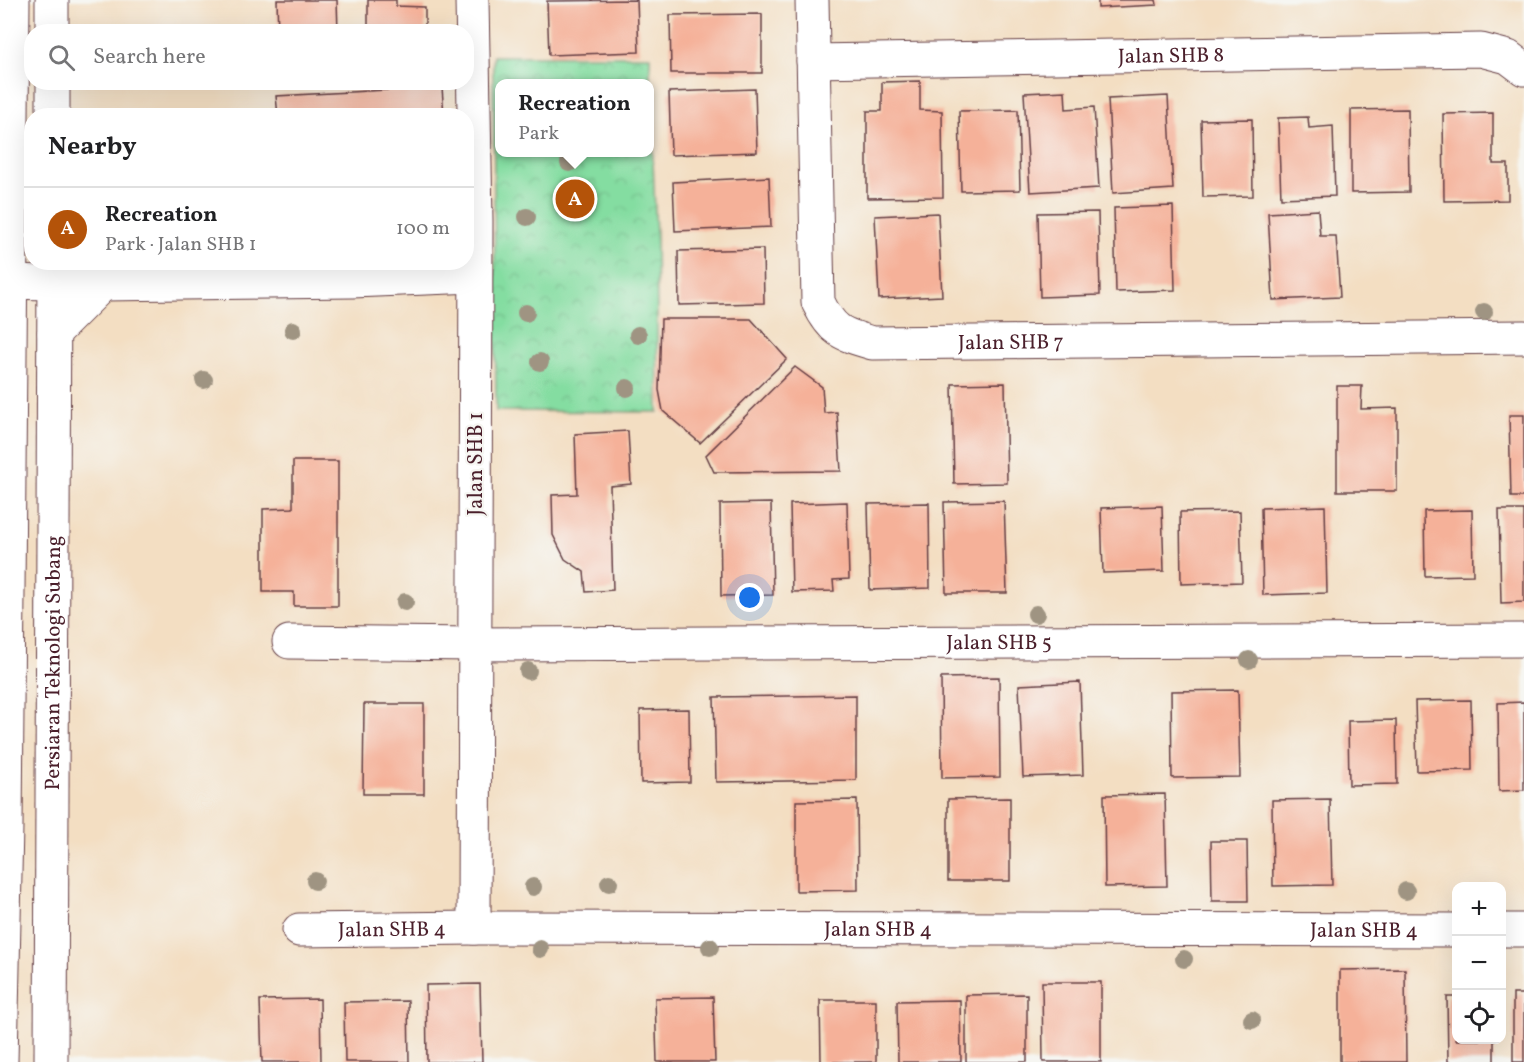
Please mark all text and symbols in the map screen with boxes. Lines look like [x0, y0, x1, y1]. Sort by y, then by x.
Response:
search box [24, 24, 474, 90]
icon: search [45, 41, 78, 74]
street label: Jalan SHB 8 [1118, 41, 1224, 72]
text: Search here [93, 42, 206, 73]
popup [495, 79, 654, 157]
text: Recreation [518, 89, 631, 120]
text: Park [518, 120, 559, 148]
text: Nearby [48, 129, 137, 165]
pin: A [556, 176, 594, 222]
text: Recreation [105, 200, 218, 231]
text: A [60, 215, 75, 243]
text: 100 m [396, 215, 450, 243]
text: Park · Jalan SHB 1 [105, 231, 257, 259]
street label: Jalan SHB 7 [958, 328, 1064, 358]
street label: Jalan SHB 1 [462, 412, 491, 516]
street label: Persiaran Teknologi Subang [39, 535, 69, 791]
your location [735, 583, 764, 612]
street label: Jalan SHB 5 [946, 629, 1052, 658]
map controls [1452, 882, 1506, 1044]
button: + [1452, 882, 1506, 936]
street label: Jalan SHB 4 [338, 915, 446, 946]
street label: Jalan SHB 4 [824, 916, 932, 945]
street label: Jalan SHB 4 [1310, 917, 1418, 946]
button: − [1452, 936, 1506, 990]
button: locate [1452, 990, 1506, 1044]

